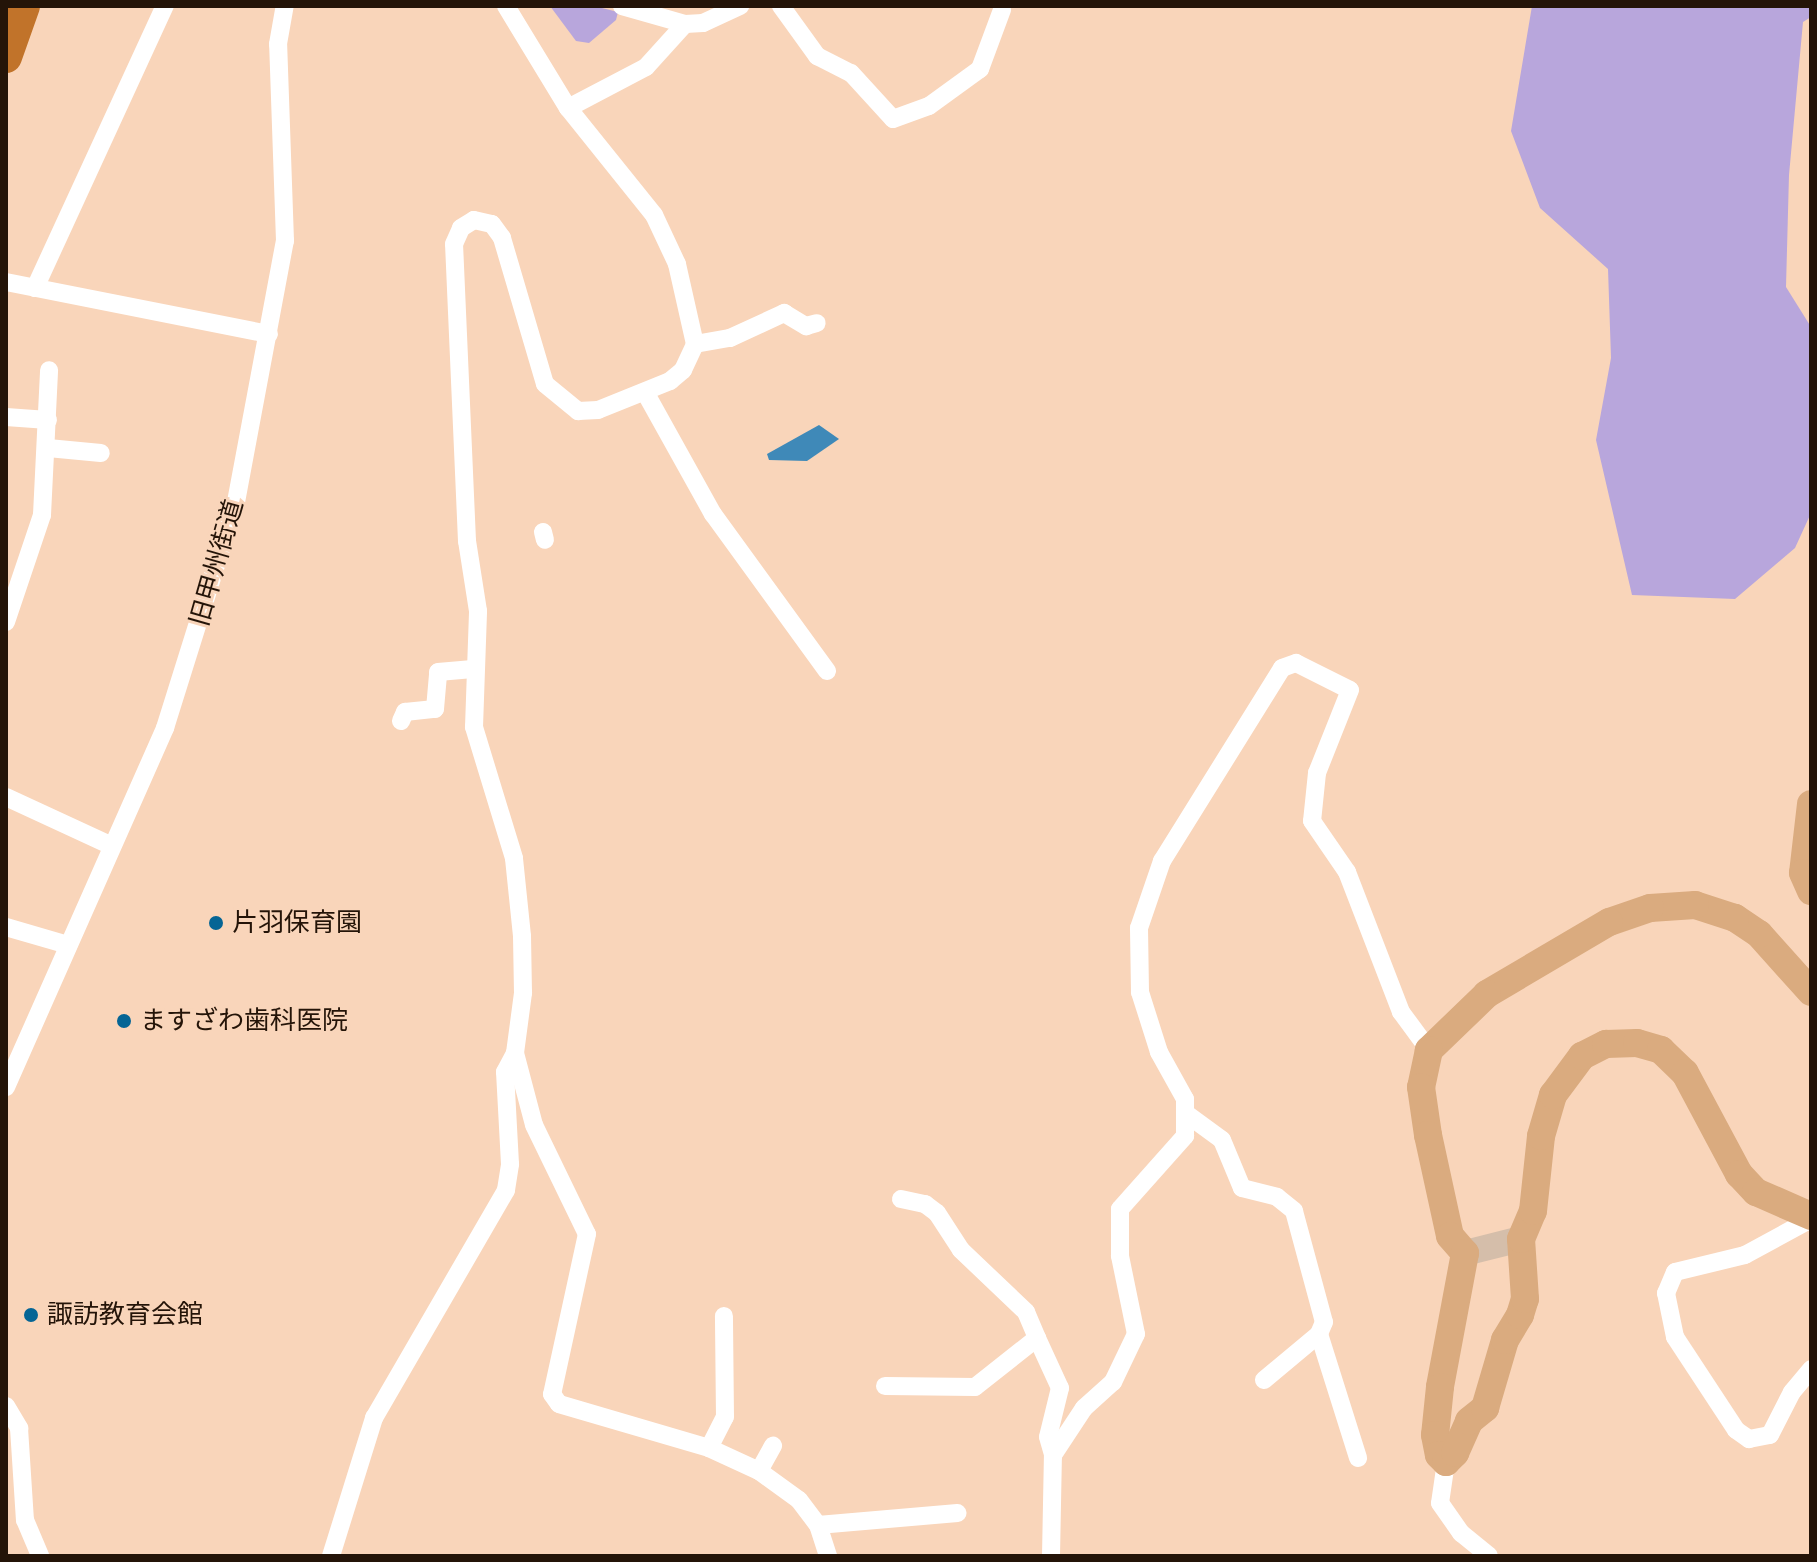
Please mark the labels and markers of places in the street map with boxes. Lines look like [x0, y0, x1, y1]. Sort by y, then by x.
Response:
place label: 片羽保育園 [232, 907, 362, 939]
marker: 片羽保育園 [207, 914, 225, 932]
place label: ますざわ歯科医院 [140, 1005, 348, 1037]
marker: ますざわ歯科医院 [115, 1012, 133, 1030]
place label: 諏訪教育会館 [47, 1299, 203, 1331]
marker: 諏訪教育会館 [22, 1306, 40, 1324]

